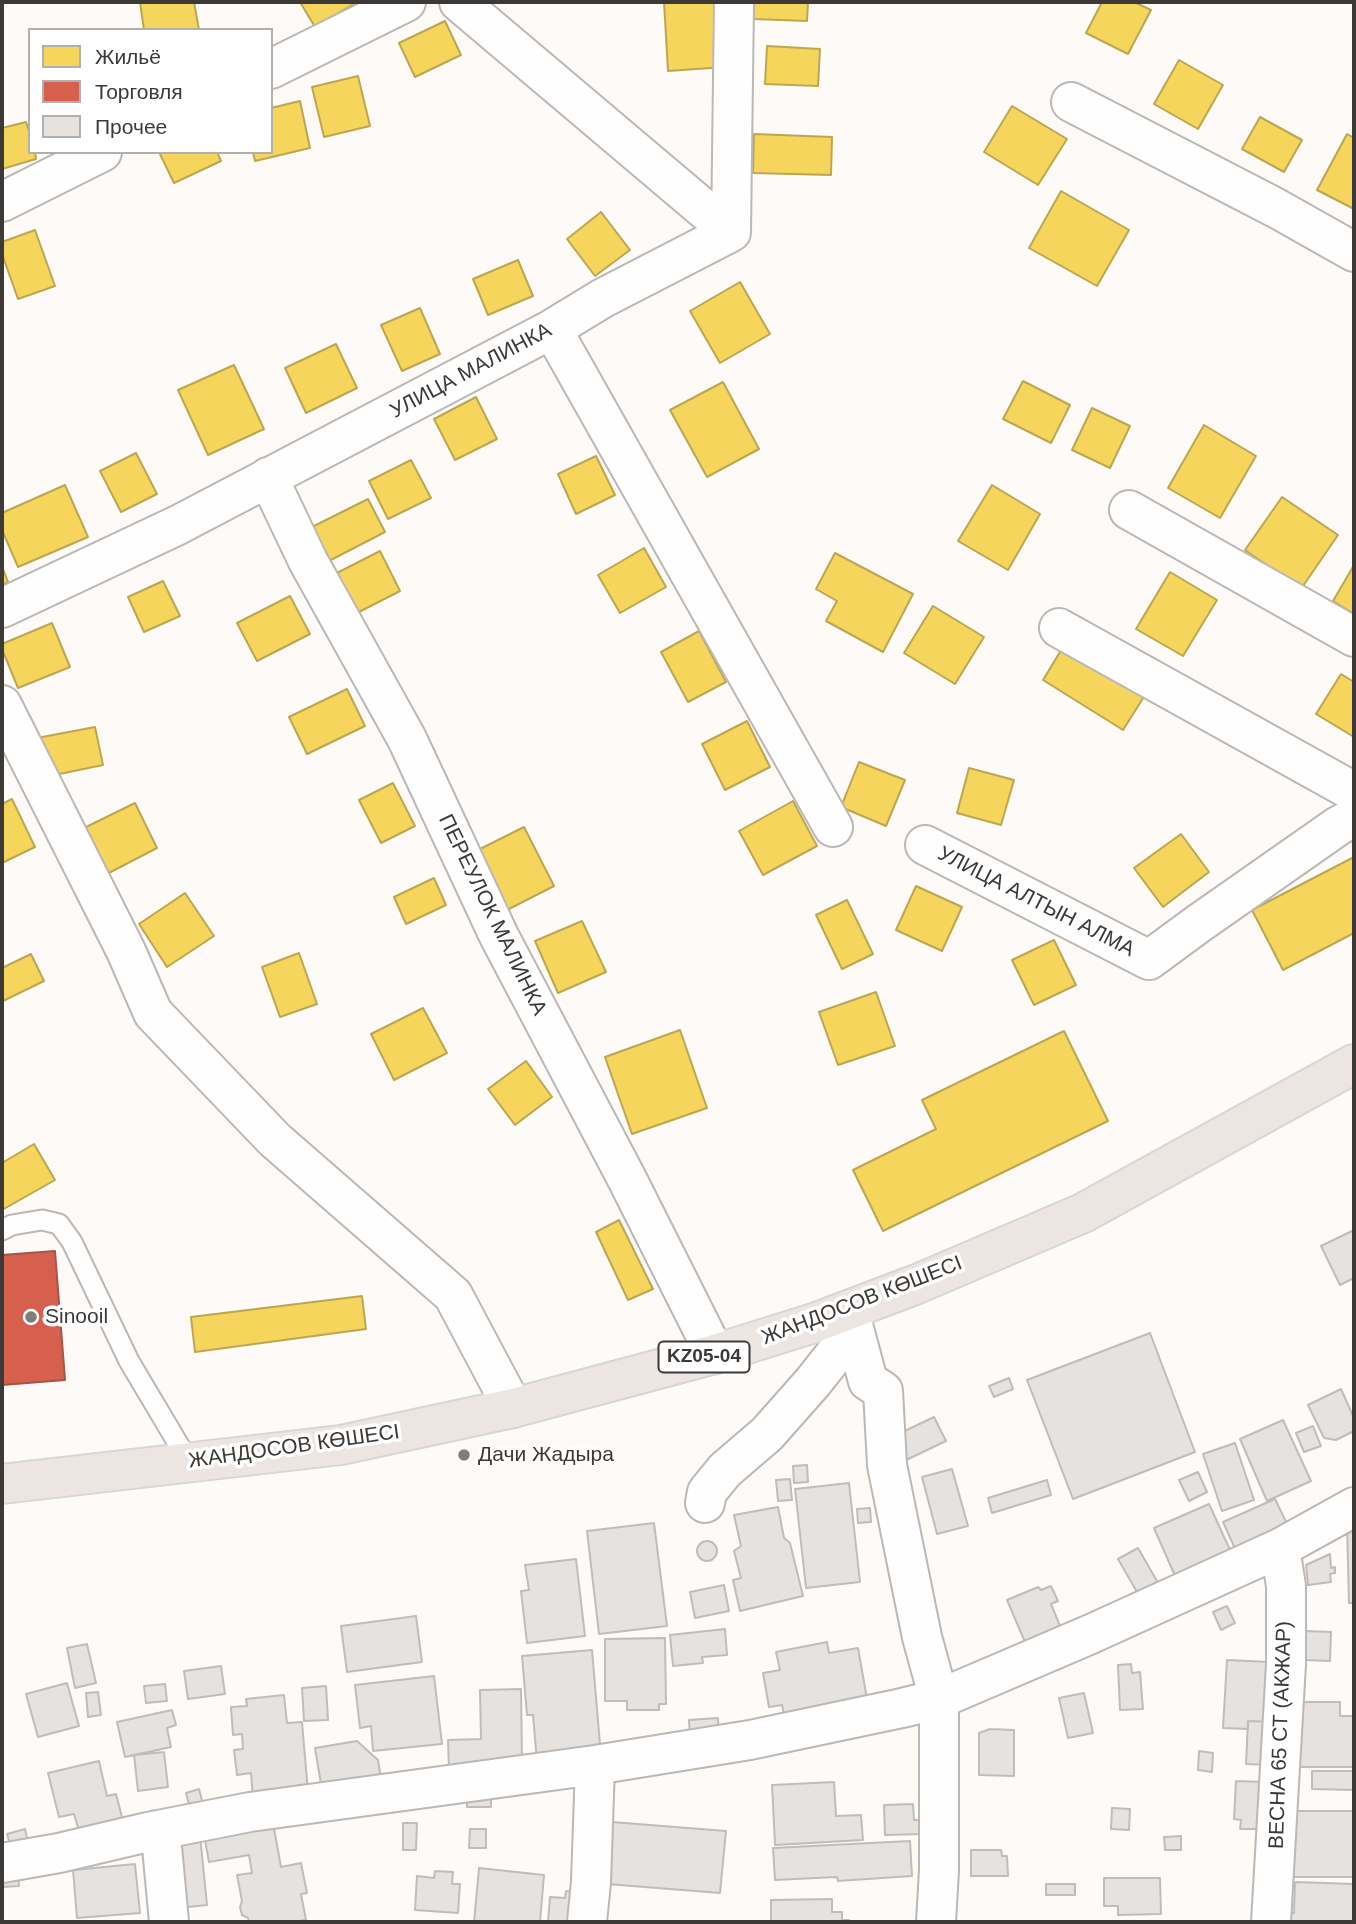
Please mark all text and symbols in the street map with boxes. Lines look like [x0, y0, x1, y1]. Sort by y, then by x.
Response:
legend [28, 28, 273, 154]
text: Жильё [95, 45, 161, 68]
text: Торговля [95, 80, 183, 103]
text: Прочее [95, 115, 167, 138]
street label: УЛИЦА МАЛИНКА [386, 318, 556, 424]
street label: ПЕРЕУЛОК МАЛИНКА [432, 811, 552, 1019]
street label: УЛИЦА АЛТЫН АЛМА [933, 841, 1139, 963]
street label: ЖАНДОСОВ КӨШЕСІ [758, 1251, 966, 1351]
place label: Sinooil [45, 1304, 108, 1330]
marker: Sinooil [23, 1309, 39, 1325]
road number: KZ05-04 [658, 1342, 750, 1372]
street label: ЖАНДОСОВ КӨШЕСІ [187, 1420, 401, 1474]
place label: Дачи Жадыра [478, 1442, 614, 1468]
marker: Дачи Жадыра [456, 1447, 472, 1463]
street label: ВЕСНА 65 СТ (АКЖАР) [1264, 1621, 1298, 1849]

